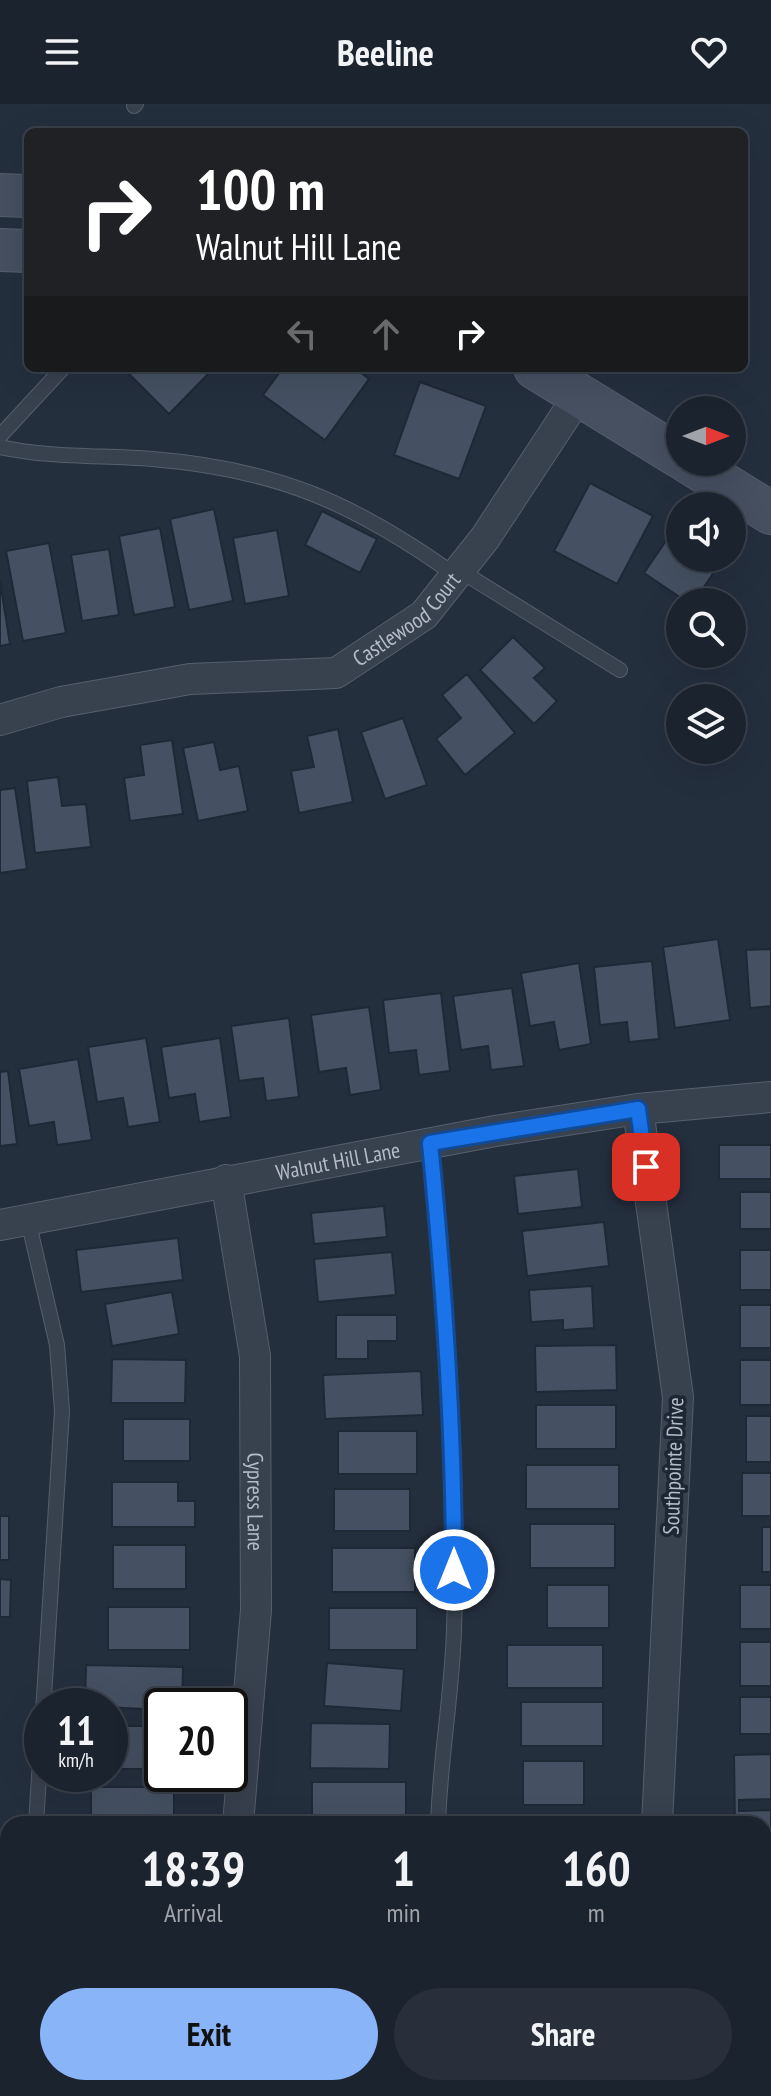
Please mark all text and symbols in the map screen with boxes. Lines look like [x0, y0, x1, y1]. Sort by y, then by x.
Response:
text: Beeline [337, 29, 434, 76]
icon: menu [40, 30, 84, 74]
icon: heart [687, 30, 731, 74]
text: 100 m [196, 153, 325, 225]
icon: right [64, 160, 168, 264]
text: Walnut Hill Lane [196, 223, 402, 270]
icon: left [280, 312, 324, 356]
icon: ahead [364, 312, 408, 356]
icon: right [448, 312, 492, 356]
north arrow [666, 396, 746, 476]
map controls [666, 396, 746, 764]
button: sound [666, 492, 746, 572]
street label: Castlewood Court [347, 567, 466, 672]
button: search [666, 588, 746, 668]
button: layers [666, 684, 746, 764]
pin [612, 1133, 680, 1201]
street label: Walnut Hill Lane [274, 1135, 402, 1186]
icon: arrive [624, 1145, 668, 1189]
street label: Southpointe Drive [657, 1397, 689, 1535]
street label: Cypress Lane [241, 1452, 270, 1551]
position arrow [412, 1528, 496, 1612]
speed limit sign: 20 [144, 1688, 248, 1792]
text: 11 [57, 1704, 95, 1756]
text: km/h [58, 1747, 94, 1773]
text: 18:39 [141, 1837, 245, 1899]
text: 1 [392, 1837, 415, 1899]
text: 160 [562, 1837, 631, 1899]
text: Arrival [164, 1896, 223, 1929]
text: min [386, 1896, 420, 1929]
text: m [588, 1896, 605, 1929]
button: Exit [40, 1988, 378, 2080]
button: Share [394, 1988, 732, 2080]

